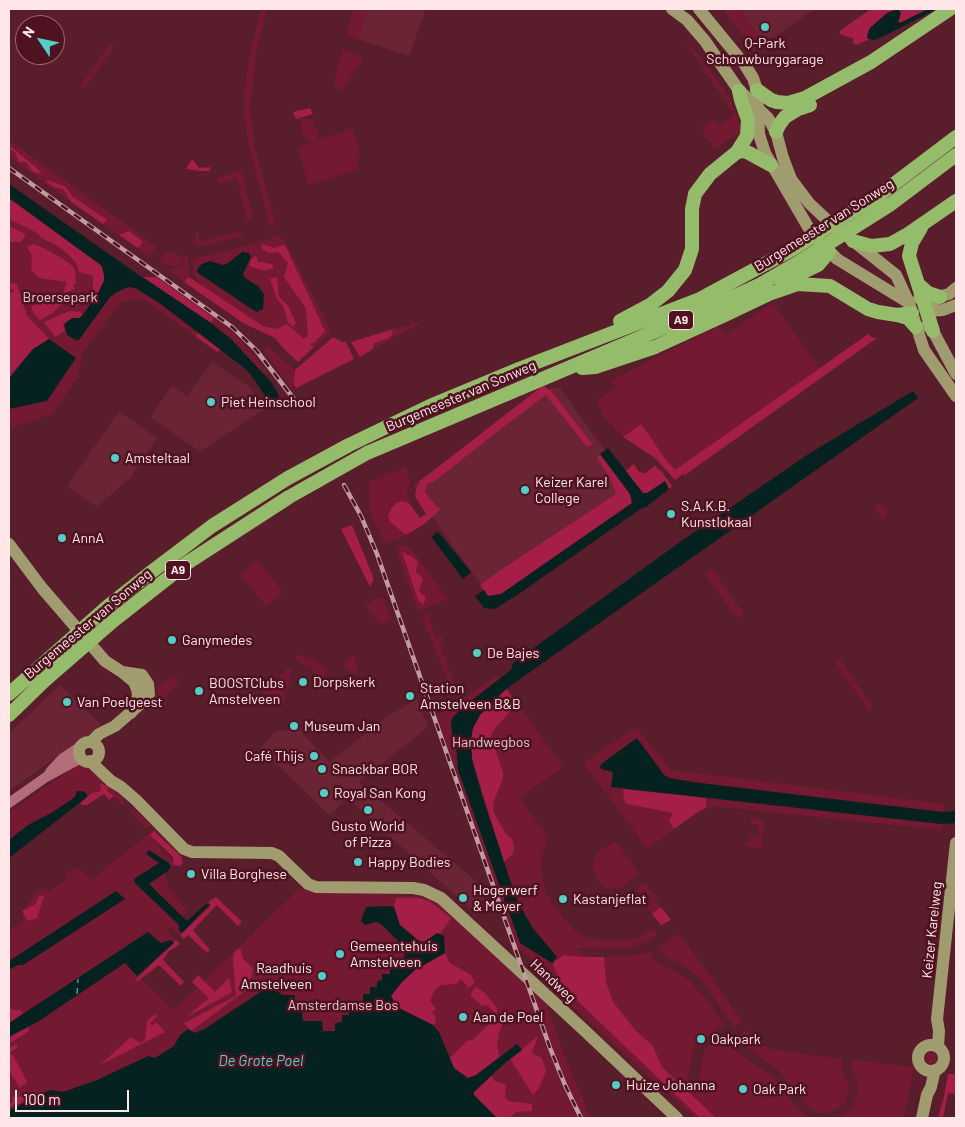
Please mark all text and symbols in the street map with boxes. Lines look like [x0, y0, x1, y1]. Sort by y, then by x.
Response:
north arrow [15, 15, 65, 65]
marker: Q-Park Schouwburggarage [759, 21, 771, 33]
text: N [18, 23, 38, 41]
place label: Q-Park Schouwburggarage [706, 35, 824, 68]
street label: Burgemeester van Sonweg [751, 175, 897, 275]
park label: Broersepark [22, 289, 98, 305]
road number: A9 [668, 310, 694, 330]
street label: Burgemeester van Sonweg [384, 357, 538, 435]
place label: Piet Heinschool [221, 394, 316, 410]
marker: Piet Heinschool [205, 396, 217, 408]
place label: Amsteltaal [125, 450, 190, 466]
marker: Amsteltaal [109, 452, 121, 464]
place label: Keizer Karel College [535, 474, 607, 507]
marker: Keizer Karel College [519, 484, 531, 496]
place label: S.A.K.B. Kunstlokaal [681, 498, 752, 530]
marker: S.A.K.B. Kunstlokaal [665, 508, 677, 520]
place label: AnnA [72, 530, 104, 546]
marker: AnnA [56, 532, 68, 544]
road number: A9 [166, 560, 190, 580]
street label: Burgemeester van Sonweg [21, 566, 155, 682]
place label: Ganymedes [182, 632, 252, 648]
marker: Ganymedes [166, 634, 178, 646]
place label: De Bajes [487, 645, 539, 661]
marker: De Bajes [471, 647, 483, 659]
place label: Dorpskerk [313, 674, 375, 690]
place label: BOOSTClubs Amstelveen [209, 675, 284, 708]
marker: Dorpskerk [297, 676, 309, 688]
place label: Station Amstelveen B&B [420, 680, 521, 712]
marker: BOOSTClubs Amstelveen [193, 685, 205, 697]
marker: Station Amstelveen B&B [404, 690, 416, 702]
place label: Van Poelgeest [77, 694, 163, 710]
marker: Van Poelgeest [61, 696, 73, 708]
place label: Museum Jan [304, 718, 380, 734]
marker: Museum Jan [288, 720, 300, 732]
park label: Handwegbos [452, 734, 530, 750]
place label: Café Thijs [245, 748, 304, 764]
marker: Café Thijs [308, 750, 320, 762]
place label: Snackbar BOR [332, 761, 418, 777]
marker: Snackbar BOR [316, 763, 328, 775]
place label: Royal San Kong [334, 785, 426, 801]
marker: Royal San Kong [318, 787, 330, 799]
marker: Gusto World of Pizza [362, 804, 374, 816]
place label: Gusto World of Pizza [331, 818, 405, 850]
place label: Happy Bodies [368, 854, 451, 870]
marker: Happy Bodies [352, 856, 364, 868]
place label: Villa Borghese [201, 866, 287, 882]
marker: Villa Borghese [185, 868, 197, 880]
street label: Keizer Karelweg [919, 881, 945, 979]
place label: Hogerwerf & Meyer [473, 882, 538, 914]
place label: Kastanjeflat [573, 891, 647, 907]
marker: Hogerwerf & Meyer [457, 892, 469, 904]
marker: Kastanjeflat [557, 893, 569, 905]
place label: Gemeentehuis Amstelveen [350, 938, 438, 970]
marker: Gemeentehuis Amstelveen [334, 948, 346, 960]
street label: Handweg [527, 956, 579, 1006]
place label: Raadhuis Amstelveen [241, 960, 312, 992]
marker: Raadhuis Amstelveen [316, 970, 328, 982]
park label: Amsterdamse Bos [288, 997, 398, 1013]
place label: Aan de Poel [473, 1009, 543, 1025]
marker: Aan de Poel [457, 1011, 469, 1023]
place label: Oakpark [711, 1031, 761, 1047]
marker: Oakpark [695, 1033, 707, 1045]
water label: De Grote Poel [219, 1052, 303, 1070]
place label: Huize Johanna [626, 1077, 715, 1093]
marker: Huize Johanna [610, 1079, 622, 1091]
scale bar [18, 1080, 131, 1112]
place label: Oak Park [753, 1081, 806, 1097]
marker: Oak Park [737, 1083, 749, 1095]
text: 100 m [23, 1090, 61, 1108]

